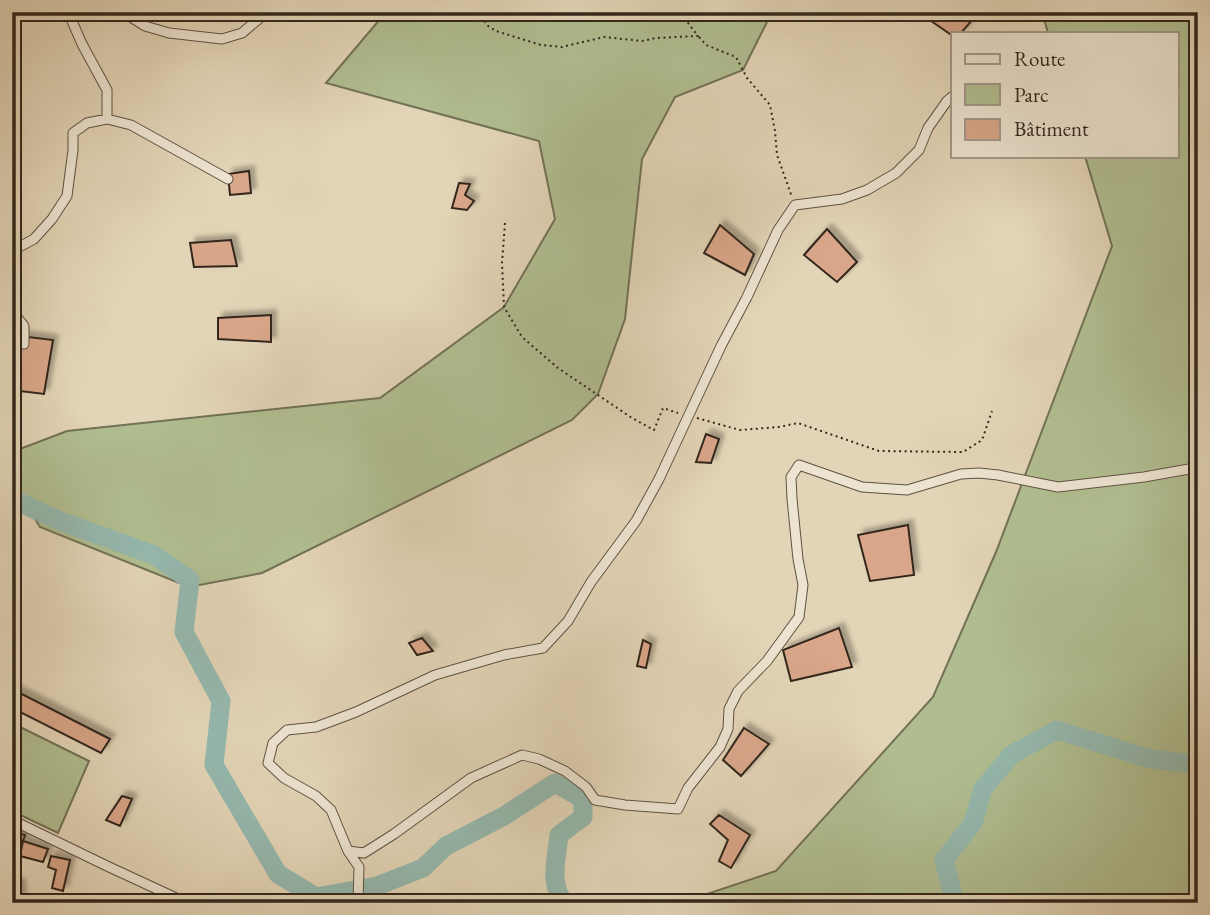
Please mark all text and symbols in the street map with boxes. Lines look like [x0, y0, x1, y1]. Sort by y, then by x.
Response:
legend [951, 32, 1178, 158]
text: Route [1014, 45, 1065, 72]
text: Parc [1014, 81, 1048, 108]
text: Bâtiment [1014, 115, 1089, 142]

